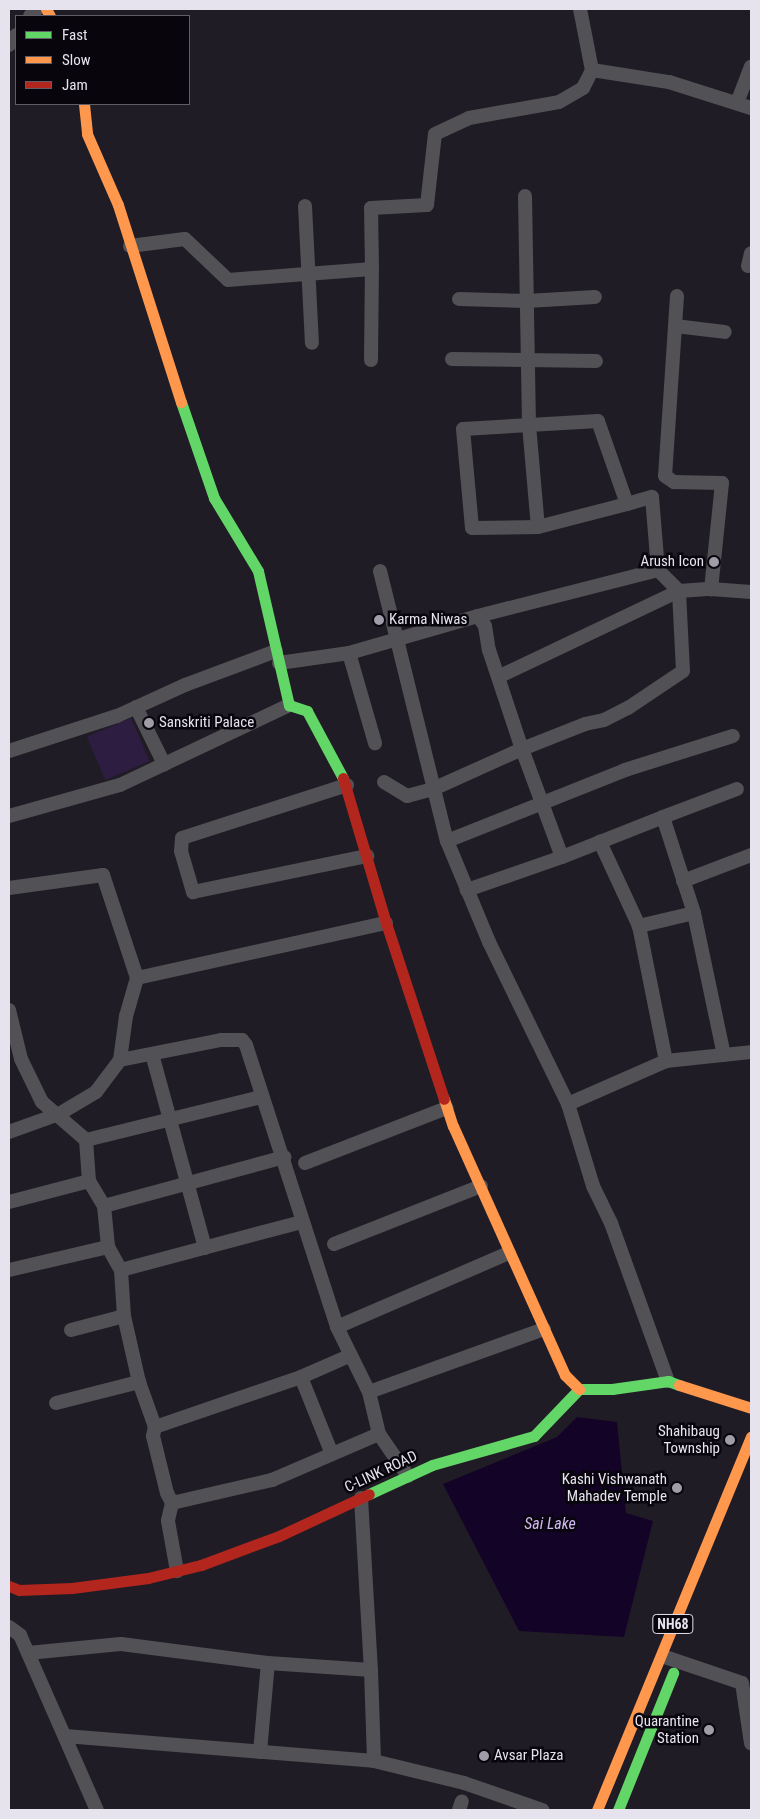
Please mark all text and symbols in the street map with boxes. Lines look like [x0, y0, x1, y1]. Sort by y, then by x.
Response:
legend [15, 15, 190, 105]
text: Fast [62, 26, 87, 44]
text: Slow [62, 51, 91, 69]
text: Jam [62, 76, 88, 94]
place label: Arush Icon [641, 553, 704, 571]
marker: Arush Icon [708, 556, 720, 568]
place label: Karma Niwas [389, 611, 467, 629]
marker: Karma Niwas [373, 614, 385, 626]
place label: Sanskriti Palace [159, 714, 254, 732]
marker: Sanskriti Palace [143, 717, 155, 729]
place label: Shahibaug Township [658, 1422, 720, 1457]
marker: Shahibaug Township [724, 1434, 736, 1446]
street label: C-LINK ROAD [342, 1447, 420, 1497]
place label: Kashi Vishwanath Mahadev Temple [562, 1470, 667, 1505]
marker: Kashi Vishwanath Mahadev Temple [671, 1482, 683, 1494]
water label: Sai Lake [524, 1514, 576, 1534]
road number: NH68 [652, 1612, 694, 1636]
place label: Quarantine Station [635, 1712, 699, 1747]
marker: Quarantine Station [703, 1724, 715, 1736]
place label: Avsar Plaza [494, 1747, 563, 1765]
marker: Avsar Plaza [478, 1750, 490, 1762]

